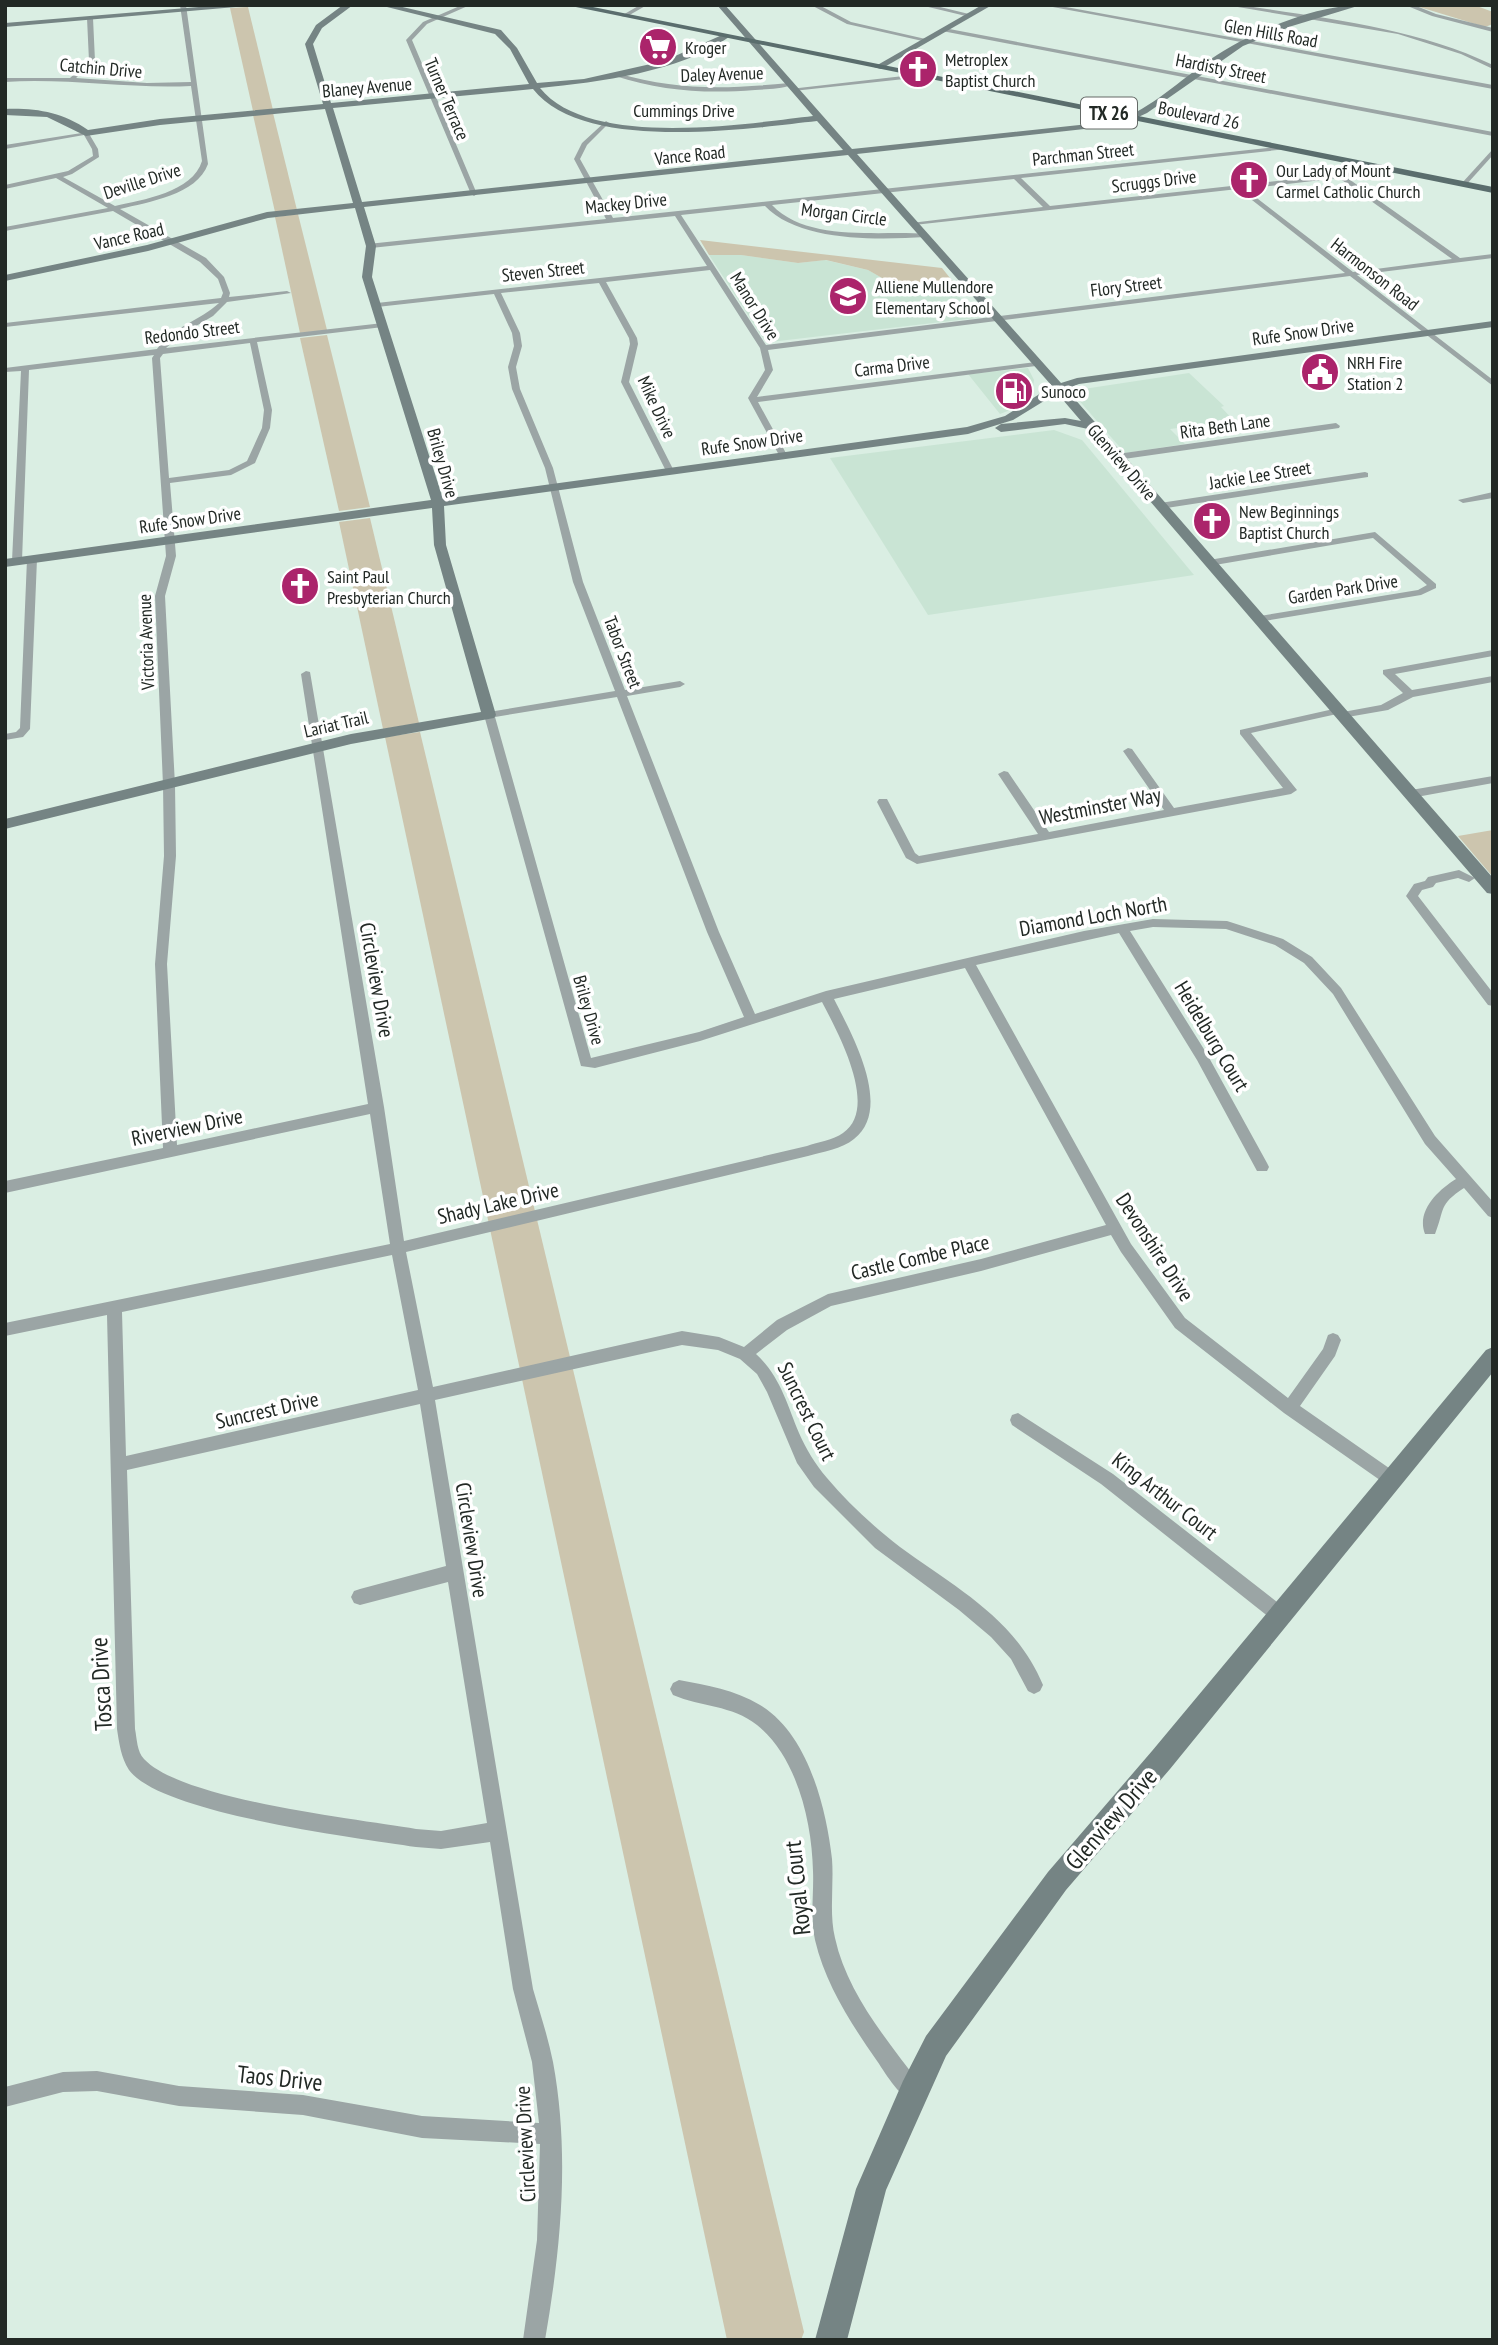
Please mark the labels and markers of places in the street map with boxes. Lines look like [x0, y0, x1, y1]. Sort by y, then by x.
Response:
supermarket icon: Kroger [637, 26, 679, 68]
place label: Kroger [685, 36, 726, 59]
church icon: Metroplex Baptist Church [897, 48, 939, 90]
place label: Metroplex Baptist Church [945, 48, 1035, 92]
church icon: Our Lady of Mount Carmel Catholic Church [1228, 159, 1270, 201]
place label: Our Lady of Mount Carmel Catholic Church [1276, 159, 1420, 203]
school or university icon: Alliene Mullendore Elementary School [827, 275, 869, 317]
place label: Alliene Mullendore Elementary School [875, 275, 993, 319]
public building icon: NRH Fire Station 2 [1299, 351, 1341, 393]
place label: NRH Fire Station 2 [1347, 351, 1403, 395]
fuel station icon: Sunoco [993, 370, 1035, 412]
place label: Sunoco [1041, 380, 1086, 403]
church icon: New Beginnings Baptist Church [1191, 500, 1233, 542]
place label: New Beginnings Baptist Church [1239, 500, 1339, 544]
church icon: Saint Paul Presbyterian Church [279, 565, 321, 607]
place label: Saint Paul Presbyterian Church [327, 565, 451, 609]

